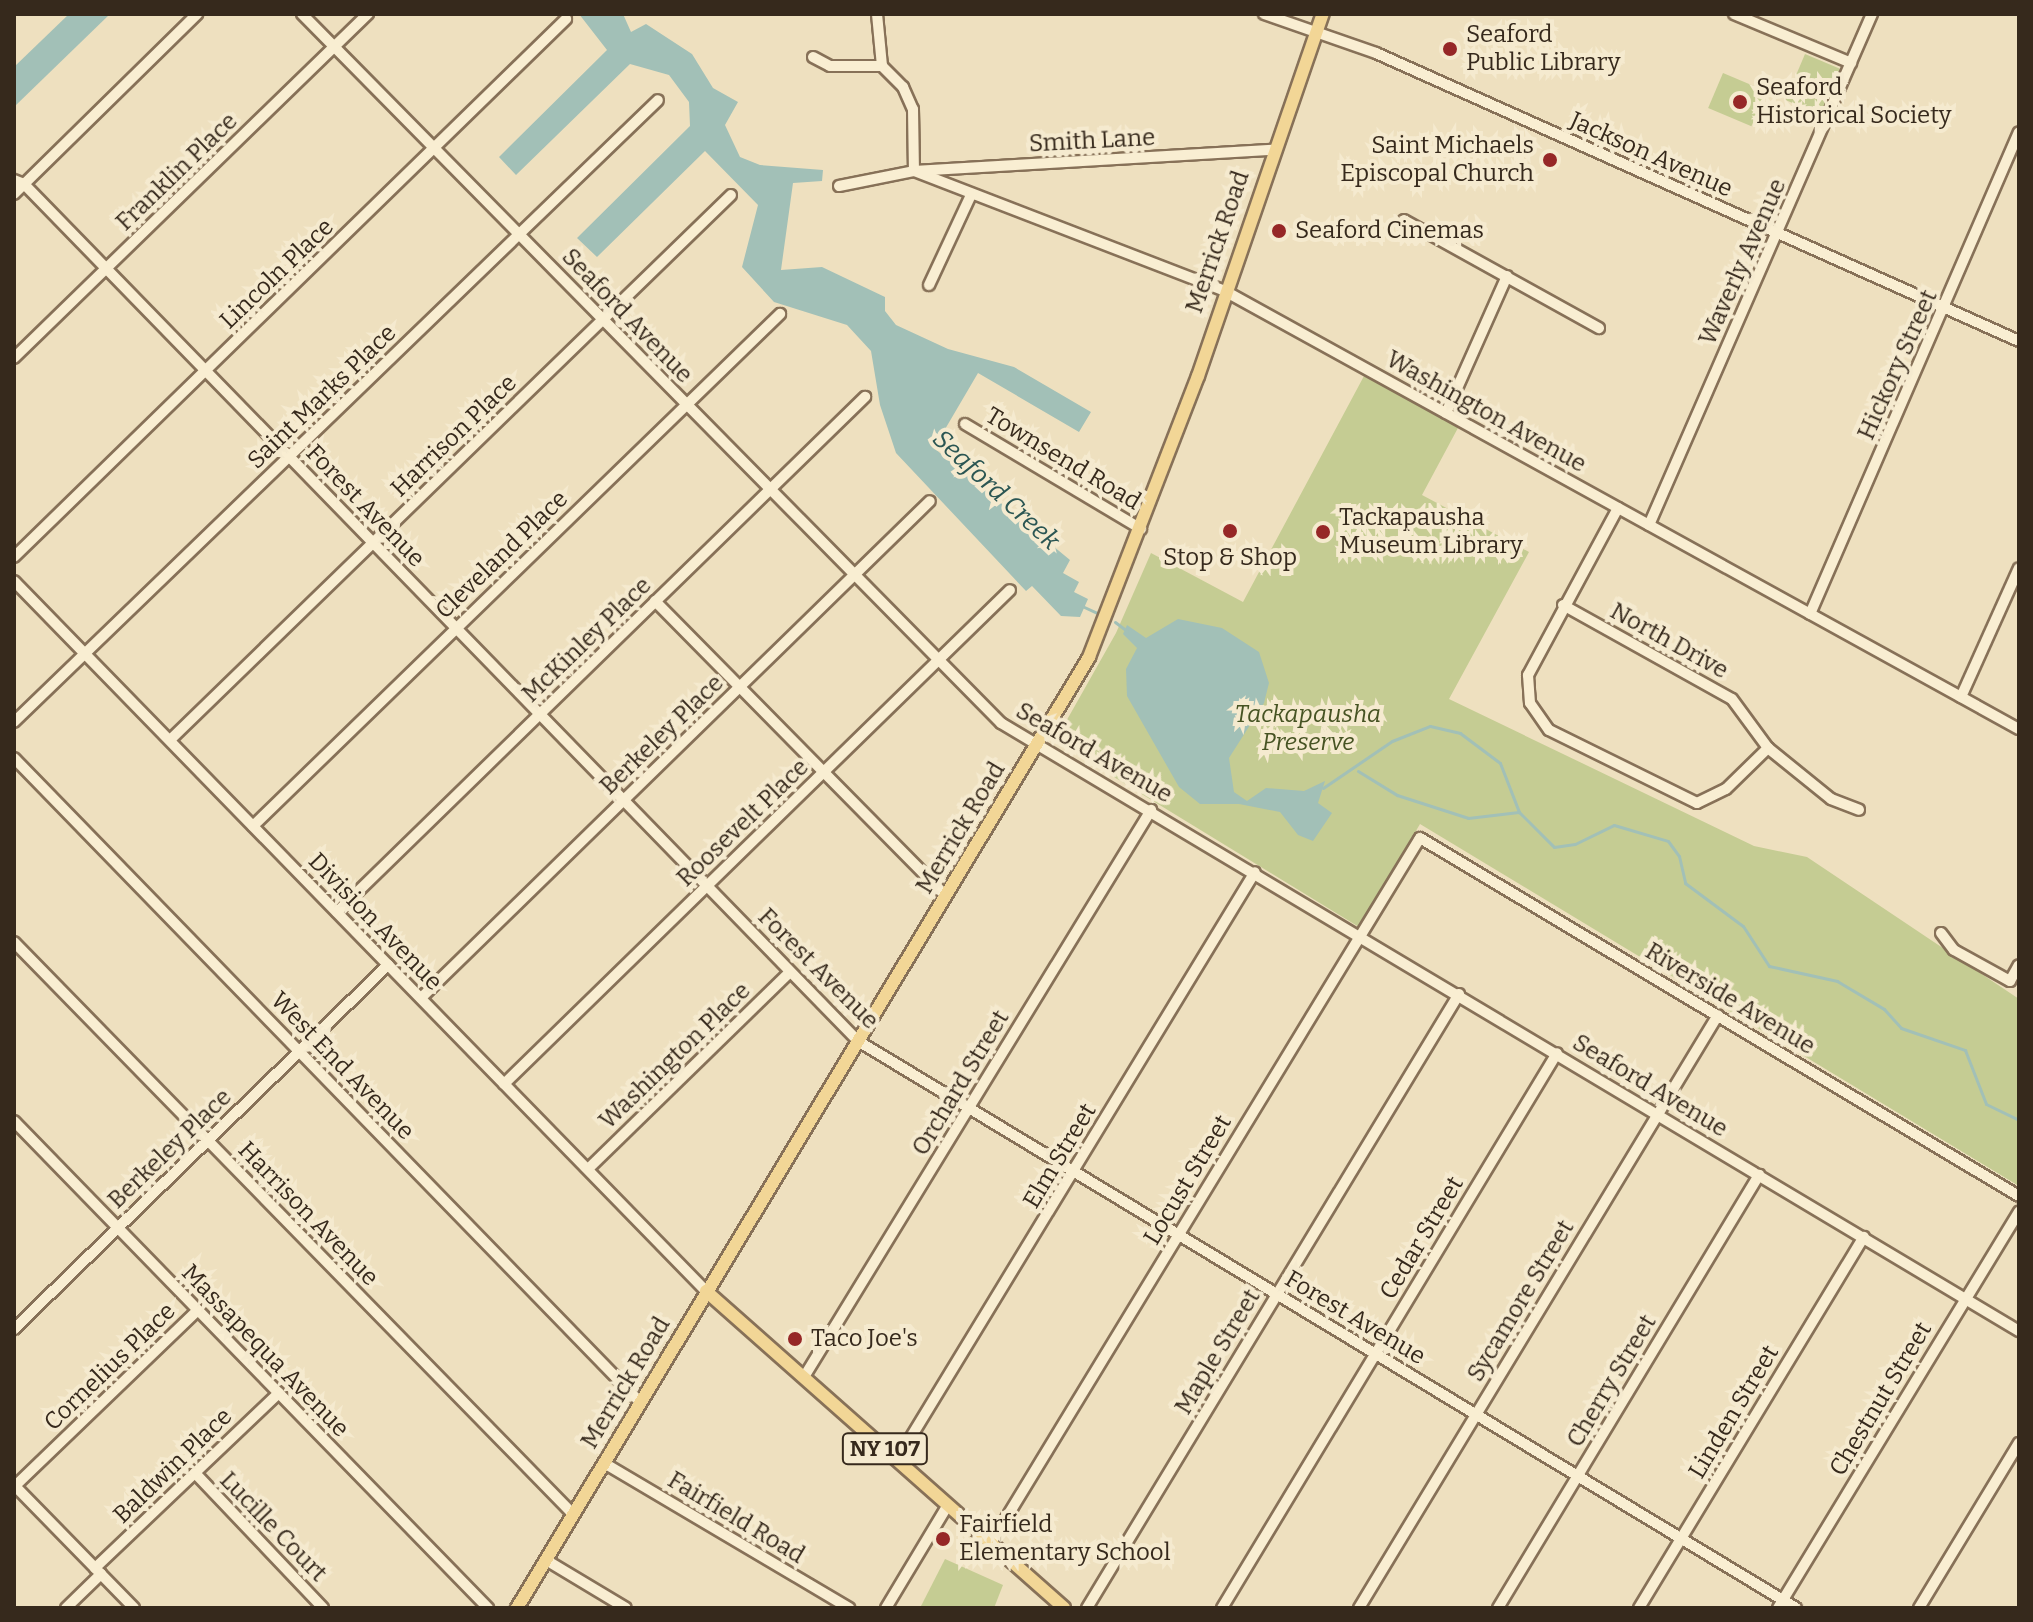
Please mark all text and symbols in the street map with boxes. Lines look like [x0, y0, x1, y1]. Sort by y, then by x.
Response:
place label: Seaford Public Library [1466, 21, 1620, 77]
marker: Seaford Public Library [1441, 40, 1459, 58]
place label: Seaford Historical Society [1756, 74, 1951, 130]
marker: Seaford Historical Society [1731, 93, 1749, 111]
street label: Jackson Avenue [1565, 106, 1737, 204]
street label: Franklin Place [110, 107, 244, 237]
street label: Smith Lane [1028, 123, 1156, 159]
place label: Saint Michaels Episcopal Church [1340, 132, 1534, 188]
marker: Saint Michaels Episcopal Church [1541, 151, 1559, 169]
street label: Merrick Road [1180, 167, 1256, 317]
street label: Waverly Avenue [1693, 174, 1793, 350]
street label: Lincoln Place [214, 213, 340, 335]
place label: Seaford Cinemas [1295, 217, 1484, 245]
marker: Seaford Cinemas [1270, 222, 1288, 240]
street label: Seaford Avenue [556, 243, 698, 389]
street label: Hickory Street [1852, 286, 1944, 444]
street label: Saint Marks Place [242, 319, 402, 475]
street label: Washington Avenue [1381, 345, 1591, 479]
street label: Harrison Place [385, 369, 523, 503]
street label: Townsend Road [980, 401, 1146, 517]
water label: Seaford Creek [926, 423, 1066, 557]
street label: Forest Avenue [300, 439, 430, 573]
street label: Cleveland Place [430, 485, 574, 625]
place label: Tackapausha Museum Library [1339, 504, 1523, 560]
marker: Stop & Shop [1221, 522, 1239, 540]
marker: Tackapausha Museum Library [1314, 523, 1332, 541]
place label: Stop & Shop [1163, 544, 1297, 572]
street label: McKinley Place [517, 571, 657, 709]
street label: North Drive [1605, 597, 1733, 685]
street label: Berkeley Place [594, 669, 730, 801]
street label: Seaford Avenue [1011, 697, 1177, 809]
park label: Tackapausha Preserve [1235, 701, 1381, 757]
street label: Roosevelt Place [671, 753, 815, 893]
street label: Merrick Road [910, 757, 1012, 899]
street label: Division Avenue [302, 847, 448, 997]
street label: Forest Avenue [752, 903, 884, 1035]
street label: Riverside Avenue [1640, 937, 1820, 1061]
street label: Washington Place [594, 977, 756, 1135]
street label: West End Avenue [264, 986, 420, 1146]
street label: Orchard Street [906, 1005, 1016, 1161]
street label: Seaford Avenue [1567, 1028, 1733, 1144]
street label: Berkeley Place [102, 1083, 238, 1215]
street label: Elm Street [1017, 1098, 1103, 1214]
street label: Locust Street [1138, 1110, 1238, 1250]
street label: Harrison Avenue [232, 1136, 384, 1292]
street label: Cedar Street [1374, 1171, 1470, 1305]
street label: Sycamore Street [1461, 1215, 1581, 1387]
street label: Massapequa Avenue [175, 1259, 355, 1443]
street label: Forest Avenue [1280, 1265, 1430, 1371]
street label: Maple Street [1169, 1284, 1267, 1420]
street label: Cornelius Place [38, 1297, 182, 1437]
street label: Cherry Street [1561, 1310, 1663, 1452]
street label: Merrick Road [575, 1312, 677, 1454]
street label: Chestnut Street [1824, 1317, 1938, 1481]
place label: Taco Joe's [811, 1325, 918, 1353]
marker: Taco Joe's [786, 1330, 804, 1348]
street label: Linden Street [1683, 1340, 1785, 1484]
street label: Baldwin Place [108, 1402, 238, 1530]
road number: NY 107 [841, 1431, 929, 1467]
street label: Lucille Court [214, 1466, 332, 1588]
street label: Fairfield Road [662, 1466, 810, 1570]
place label: Fairfield Elementary School [959, 1511, 1171, 1567]
marker: Fairfield Elementary School [934, 1530, 952, 1548]

